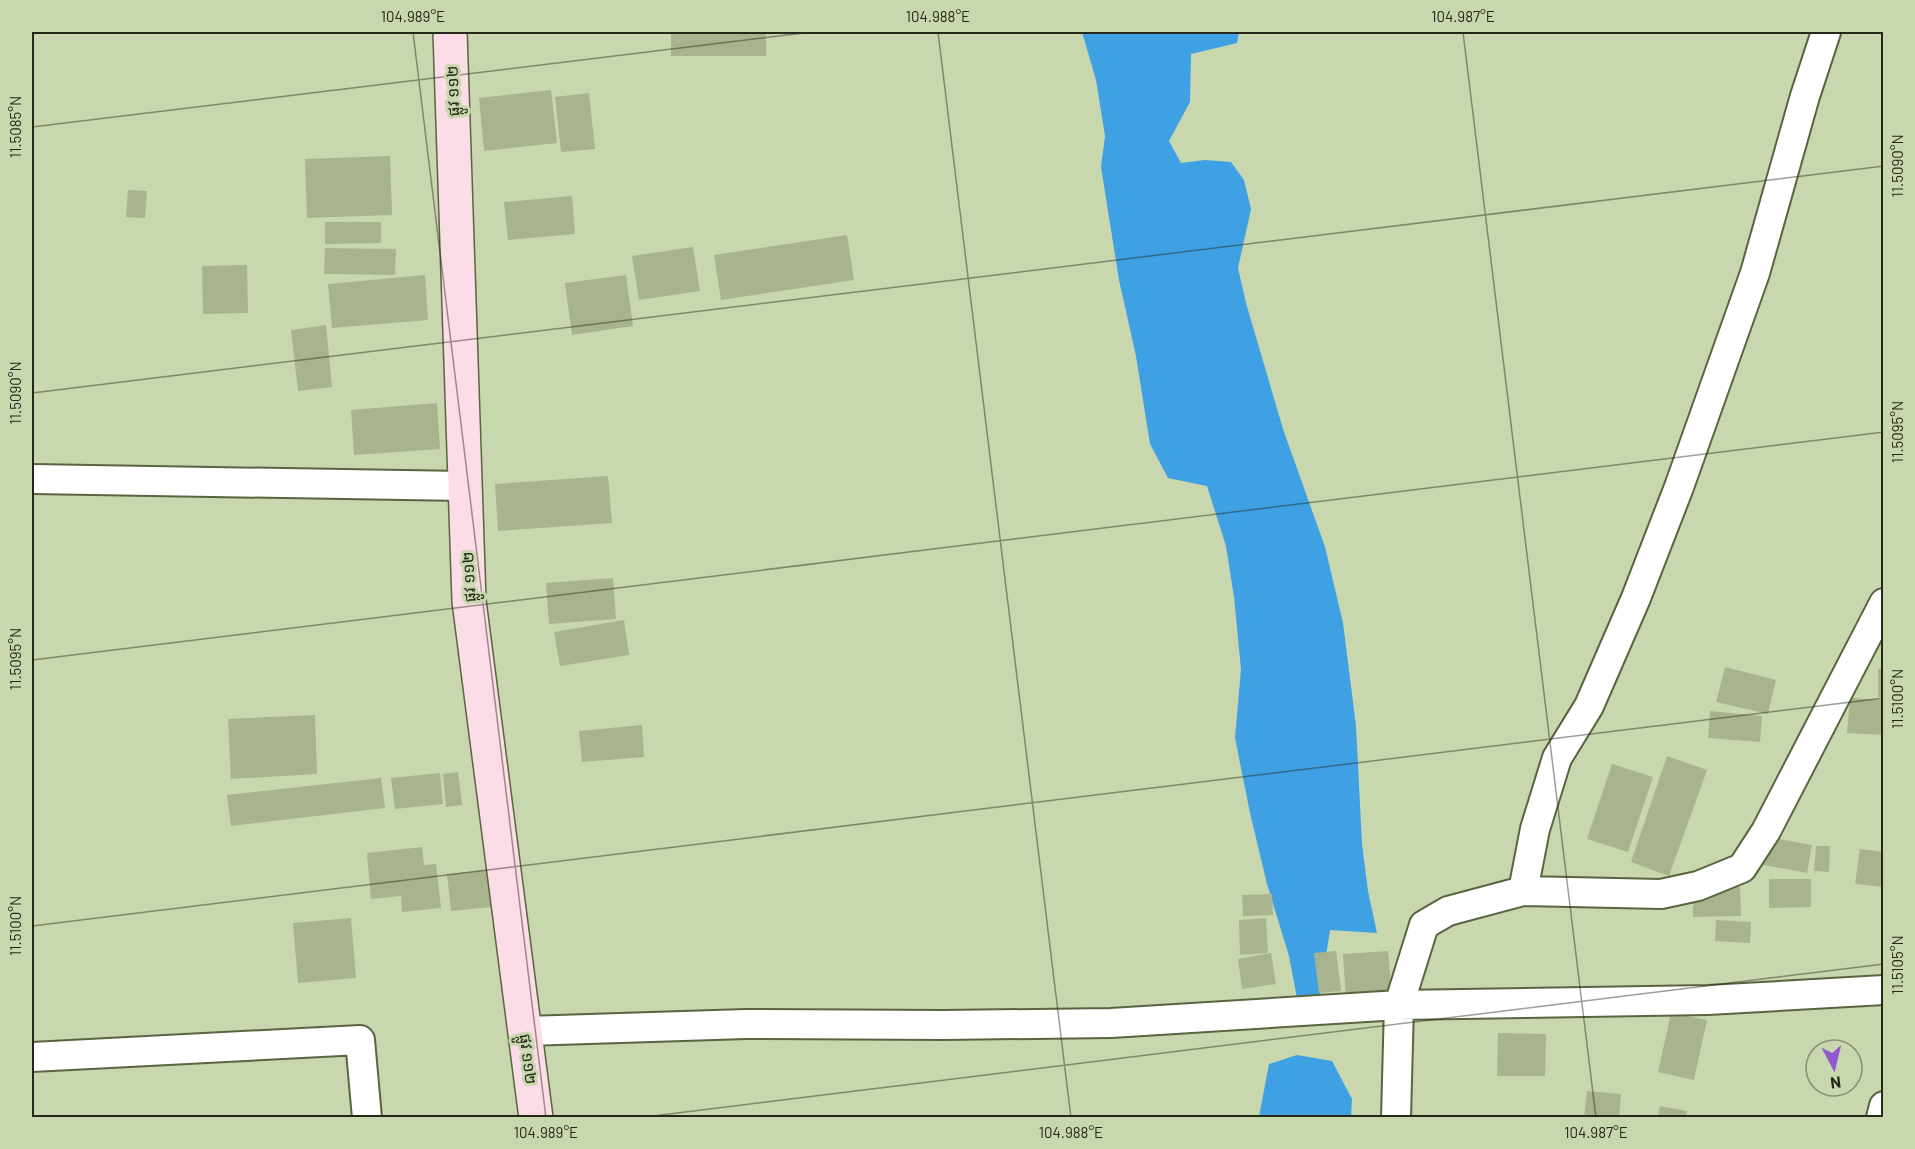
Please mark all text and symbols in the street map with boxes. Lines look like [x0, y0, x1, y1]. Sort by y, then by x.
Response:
text: 104.989°E [381, 7, 445, 25]
text: 104.988°E [906, 7, 970, 25]
text: 104.987°E [1431, 7, 1495, 25]
street label: ផ្លូវ ១១២ [442, 65, 468, 117]
text: 11.5085°N [6, 96, 24, 158]
text: 11.5090°N [1888, 134, 1906, 198]
text: 11.5090°N [6, 361, 24, 425]
text: 11.5095°N [1888, 401, 1906, 463]
street label: ផ្លូវ ១១២ [457, 551, 485, 603]
text: 11.5095°N [6, 628, 24, 690]
text: 11.5100°N [1888, 669, 1906, 729]
text: 11.5100°N [6, 896, 24, 956]
text: 11.5105°N [1888, 935, 1906, 995]
street label: ផ្លូវ ១១២ [511, 1033, 542, 1086]
north arrow [1804, 1038, 1864, 1098]
text: N [1829, 1073, 1842, 1093]
text: 104.989°E [514, 1123, 578, 1141]
text: 104.988°E [1039, 1123, 1103, 1141]
text: 104.987°E [1564, 1123, 1628, 1141]

